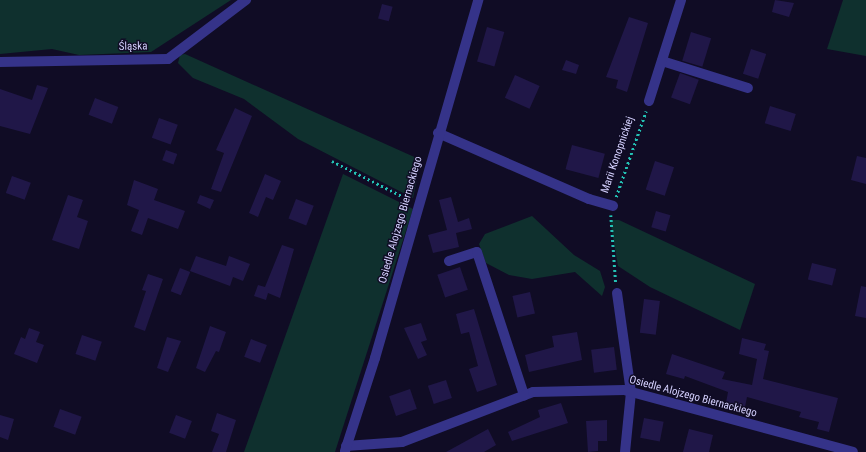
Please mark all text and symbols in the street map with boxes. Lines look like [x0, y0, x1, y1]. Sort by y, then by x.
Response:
street label: Śląska [119, 40, 147, 54]
street label: Marii Konopnickiej [599, 115, 637, 195]
street label: Osiedle Alojzego Biernackiego [377, 155, 425, 285]
street label: Osiedle Alojzego Biernackiego [628, 374, 758, 420]

